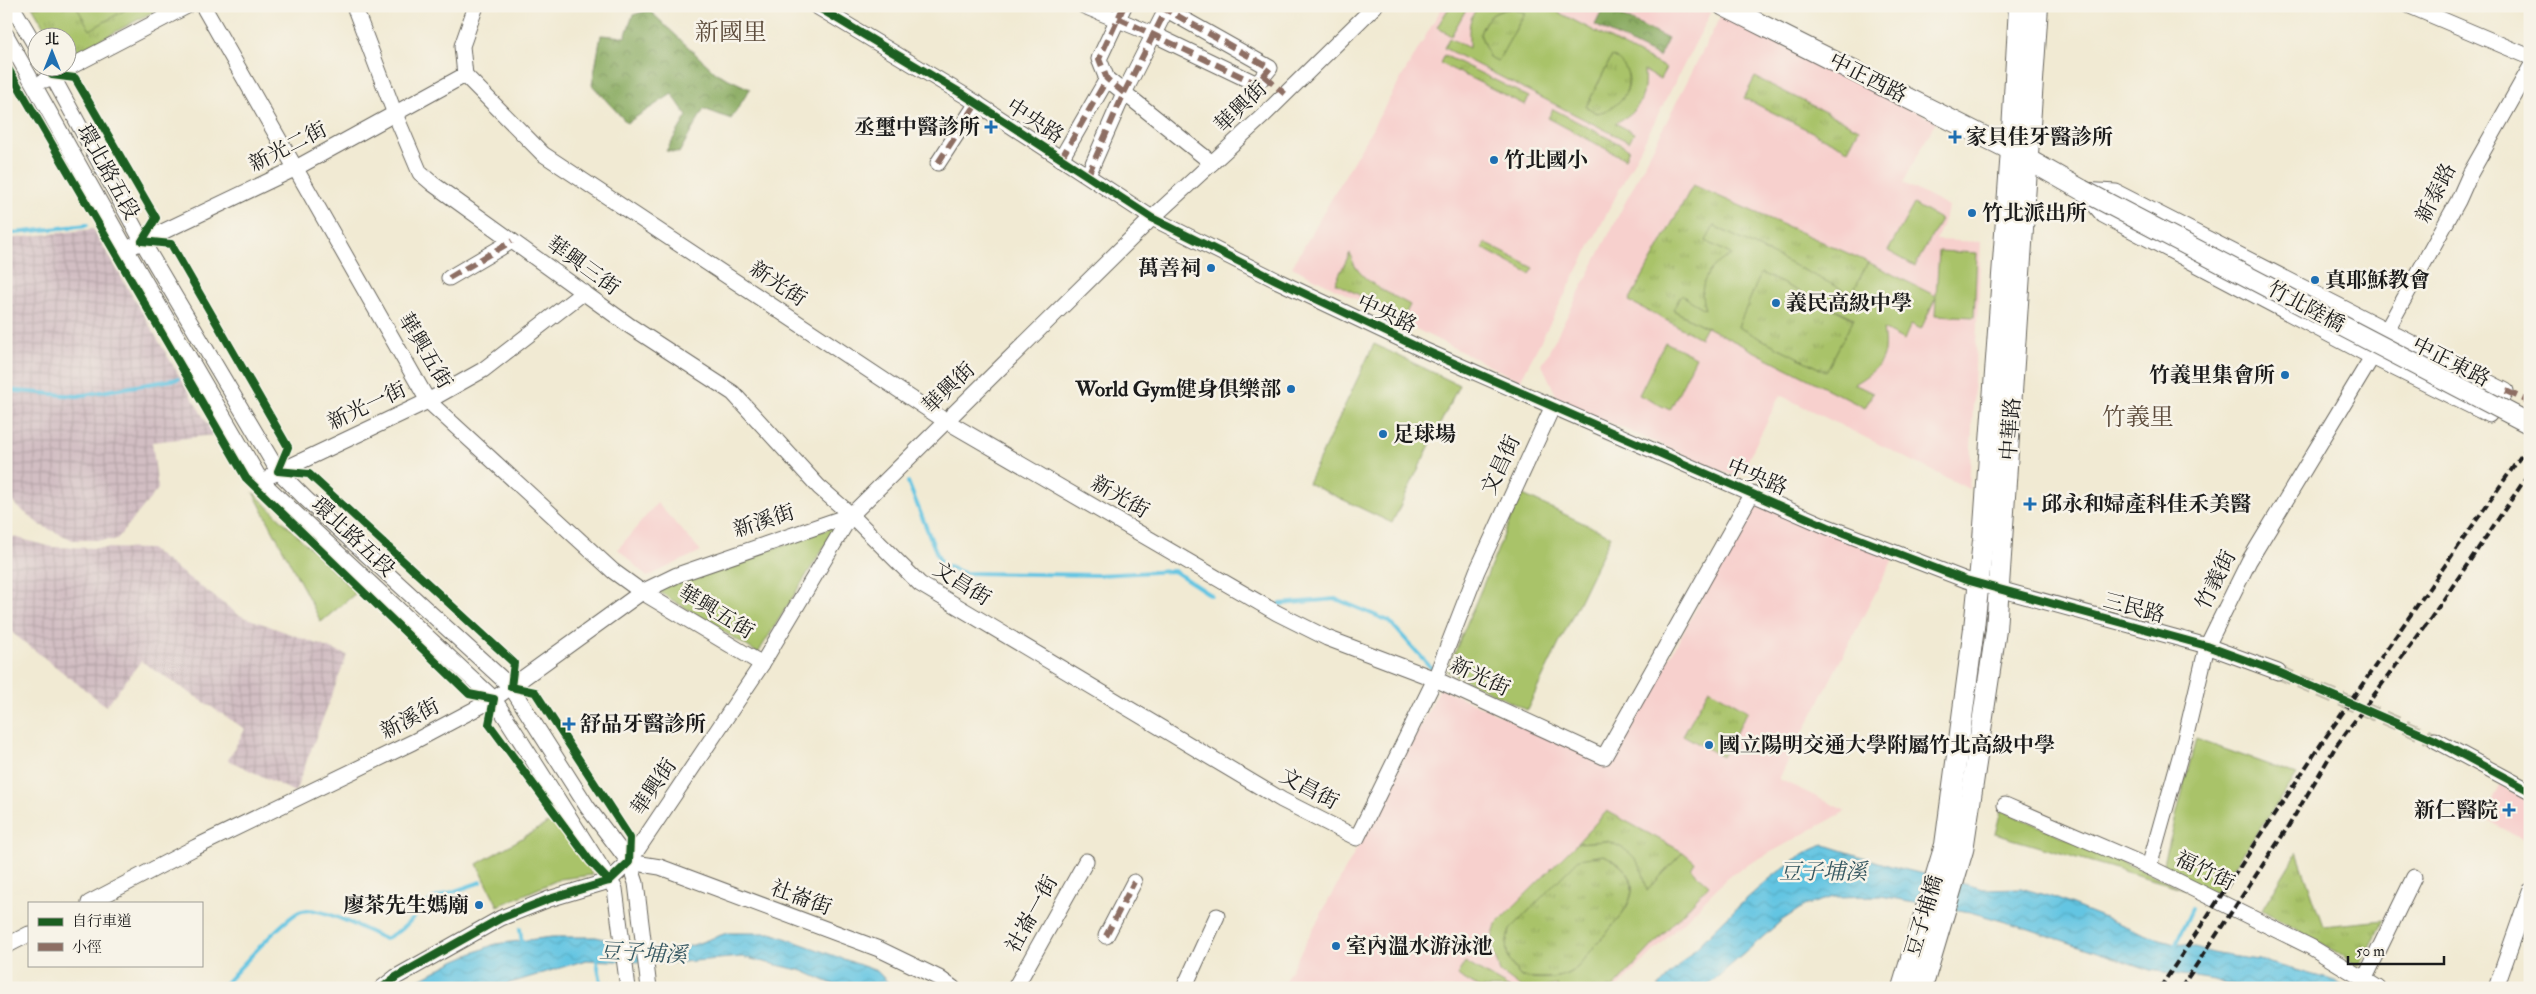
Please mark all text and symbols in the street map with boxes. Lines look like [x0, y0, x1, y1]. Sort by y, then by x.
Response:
district label: 新國里 [695, 17, 767, 48]
north arrow [28, 28, 78, 78]
text: 北 [45, 31, 59, 48]
street label: 中正西路 [1824, 47, 1912, 109]
street label: 華興街 [1209, 75, 1273, 139]
street label: 中央路 [1001, 93, 1069, 149]
place label: 丞璽中醫診所 [854, 114, 980, 141]
street label: 新光二街 [244, 116, 332, 178]
street label: 環北路五段 [71, 120, 145, 224]
marker: 丞璽中醫診所 [984, 120, 998, 134]
place label: 家貝佳牙醫診所 [1966, 124, 2113, 151]
marker: 家貝佳牙醫診所 [1948, 130, 1962, 144]
place label: 竹北國小 [1504, 147, 1588, 174]
marker: 竹北國小 [1488, 154, 1500, 166]
street label: 新泰路 [2410, 159, 2462, 227]
place label: 竹北派出所 [1982, 200, 2087, 227]
marker: 竹北派出所 [1966, 207, 1978, 219]
street label: 華興三街 [541, 230, 625, 302]
street label: 新光街 [744, 255, 812, 313]
place label: 萬善祠 [1138, 255, 1201, 282]
marker: 萬善祠 [1205, 262, 1217, 274]
place label: 真耶穌教會 [2325, 267, 2430, 294]
marker: 真耶穌教會 [2309, 274, 2321, 286]
street label: 竹北陸橋 [2263, 275, 2349, 339]
street label: 中央路 [1353, 288, 1421, 340]
place label: 義民高級中學 [1786, 290, 1912, 317]
marker: 義民高級中學 [1770, 297, 1782, 309]
street label: 華興五街 [392, 308, 458, 394]
street label: 中正東路 [2407, 331, 2495, 393]
street label: 華興街 [917, 356, 981, 420]
place label: 竹義里集會所 [2149, 362, 2275, 389]
marker: 竹義里集會所 [2279, 369, 2291, 381]
street label: 新光一街 [323, 376, 411, 436]
place label: World Gym健身俱樂部 [1074, 376, 1281, 403]
marker: World Gym健身俱樂部 [1285, 383, 1297, 395]
street label: 中華路 [1995, 397, 2027, 461]
district label: 竹義里 [2102, 402, 2174, 433]
place label: 足球場 [1393, 421, 1456, 448]
marker: 足球場 [1377, 428, 1389, 440]
street label: 文昌街 [1475, 431, 1527, 499]
street label: 中央路 [1723, 452, 1791, 502]
street label: 新光街 [1086, 470, 1154, 524]
street label: 環北路五段 [305, 491, 401, 583]
place label: 邱永和婦產科佳禾美醫 [2041, 491, 2251, 518]
marker: 邱永和婦產科佳禾美醫 [2023, 497, 2037, 511]
street label: 新溪街 [730, 498, 798, 544]
street label: 竹義街 [2190, 546, 2242, 614]
street label: 文昌街 [928, 556, 996, 612]
street label: 華興五街 [673, 579, 759, 645]
street label: 三民路 [2100, 587, 2168, 629]
street label: 新光街 [1446, 651, 1514, 703]
street label: 新溪街 [376, 693, 444, 745]
place label: 舒品牙醫診所 [580, 711, 706, 738]
marker: 舒品牙醫診所 [562, 717, 576, 731]
place label: 國立陽明交通大學附屬竹北高級中學 [1719, 732, 2055, 759]
marker: 國立陽明交通大學附屬竹北高級中學 [1703, 739, 1715, 751]
street label: 華興街 [625, 753, 683, 821]
street label: 文昌街 [1275, 762, 1343, 816]
place label: 新仁醫院 [2414, 797, 2498, 824]
marker: 新仁醫院 [2502, 803, 2516, 817]
street label: 福竹街 [2171, 845, 2239, 897]
water label: 豆子埔溪 [1779, 858, 1869, 886]
street label: 社崙一街 [1000, 871, 1064, 957]
street label: 豆子埔橋 [1899, 872, 1949, 960]
street label: 社崙街 [767, 875, 835, 921]
place label: 廖茶先生媽廟 [343, 892, 469, 919]
marker: 廖茶先生媽廟 [473, 899, 485, 911]
legend [28, 902, 202, 966]
text: 自行車道 [72, 912, 132, 931]
place label: 室內溫水游泳池 [1346, 933, 1493, 960]
scale bar [2348, 934, 2445, 966]
water label: 豆子埔溪 [598, 937, 690, 969]
text: 小徑 [72, 938, 102, 957]
marker: 室內溫水游泳池 [1330, 940, 1342, 952]
text: 50 m [2356, 942, 2385, 961]

